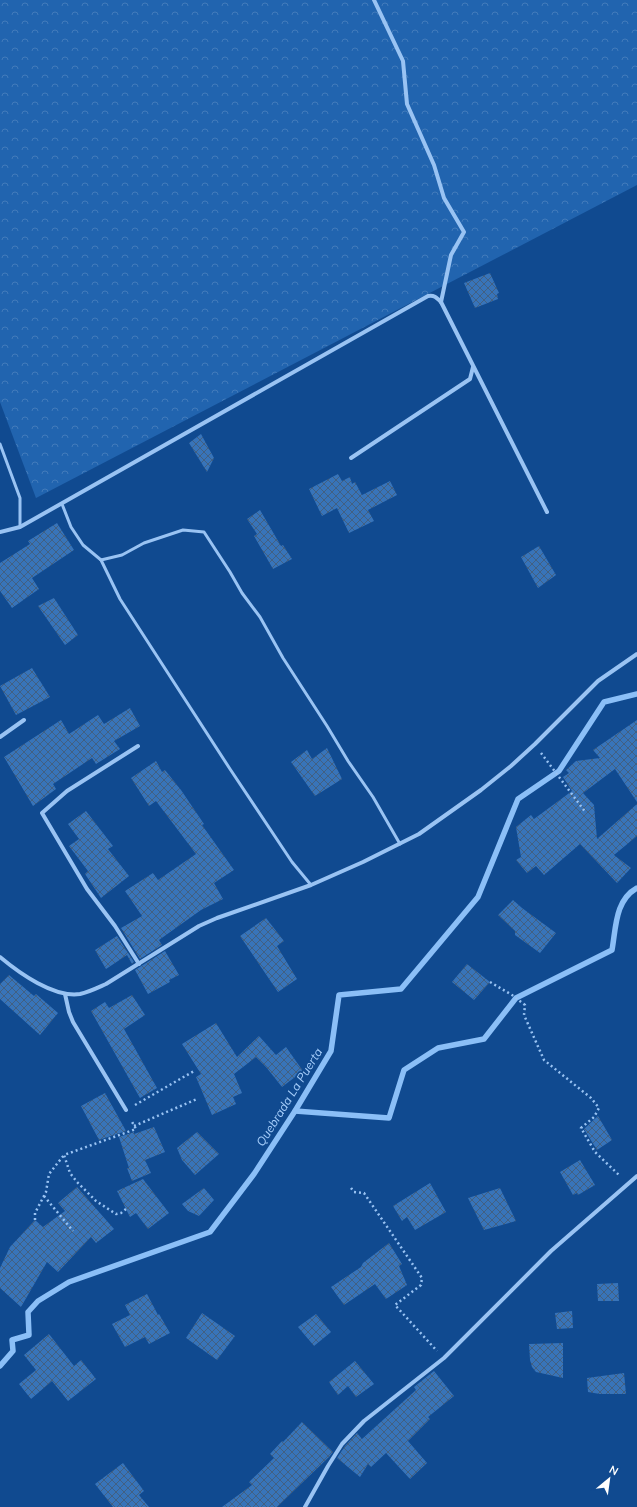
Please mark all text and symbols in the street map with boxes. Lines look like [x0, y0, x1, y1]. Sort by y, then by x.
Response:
water label: Quebrada La Puerta [253, 1045, 325, 1149]
north arrow [589, 1459, 629, 1499]
text: N [607, 1462, 621, 1478]

